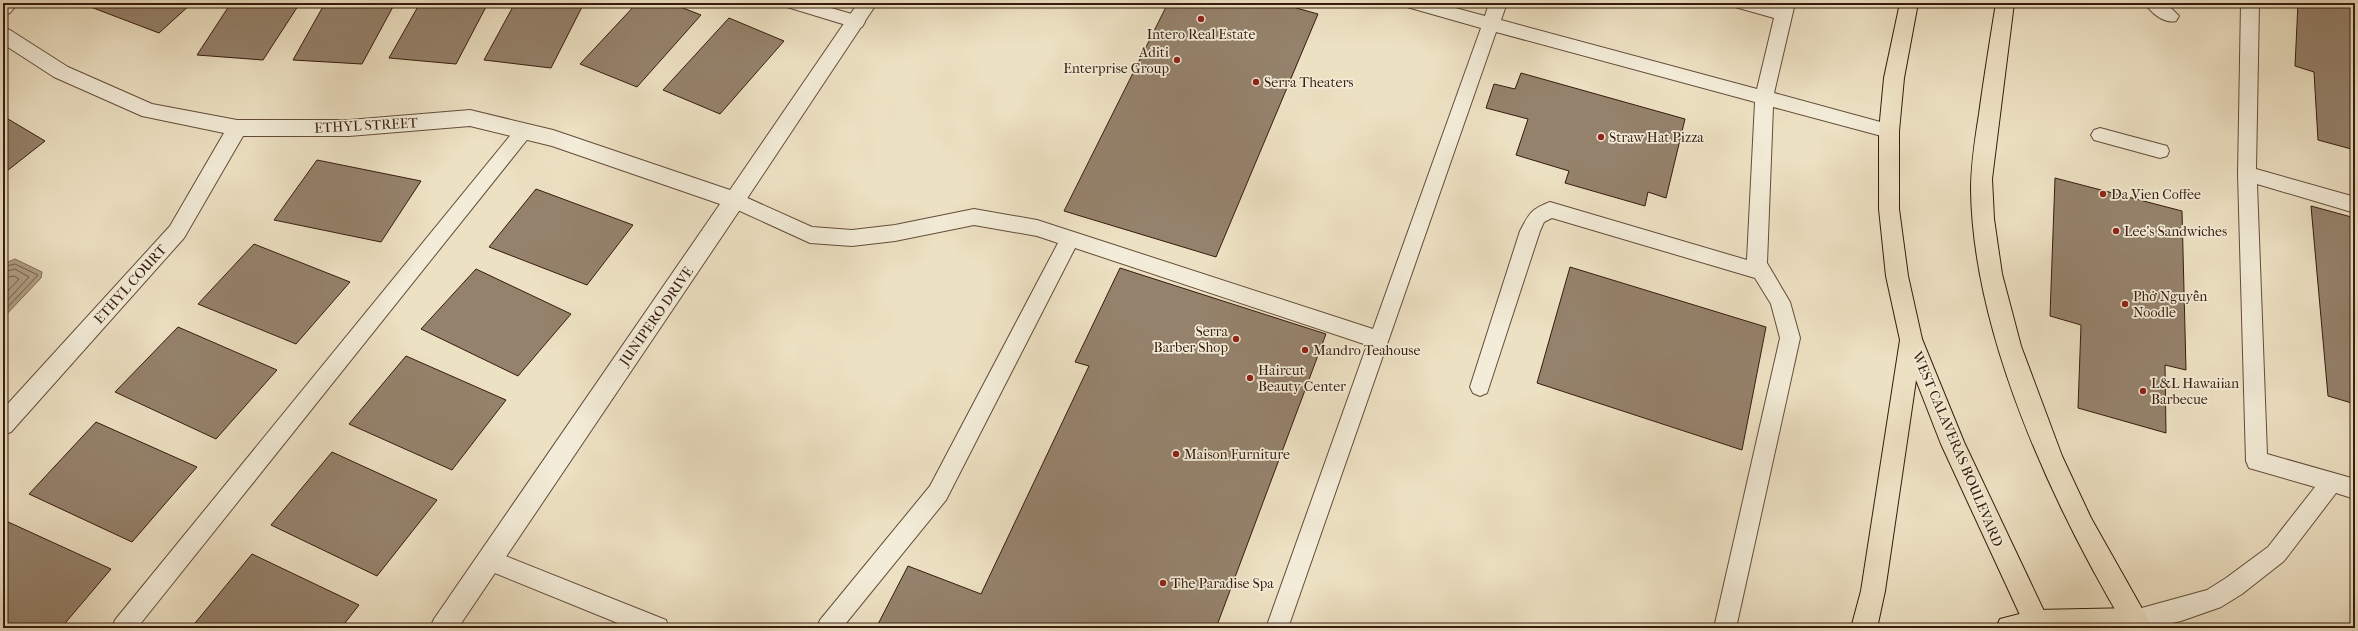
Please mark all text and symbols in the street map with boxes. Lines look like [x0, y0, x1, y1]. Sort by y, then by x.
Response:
marker: Intero Real Estate [1196, 14, 1206, 24]
place label: Intero Real Estate [1147, 26, 1255, 43]
place label: Aditi Enterprise Group [1063, 44, 1169, 77]
marker: Aditi Enterprise Group [1172, 55, 1182, 65]
place label: Serra Theaters [1264, 74, 1354, 91]
marker: Serra Theaters [1251, 77, 1261, 87]
street label: ETHYL STREET [314, 114, 419, 137]
place label: Straw Hat Pizza [1609, 129, 1704, 146]
marker: Straw Hat Pizza [1596, 132, 1606, 142]
place label: Da Vien Coffee [2111, 186, 2201, 203]
marker: Da Vien Coffee [2098, 189, 2108, 199]
place label: Lee's Sandwiches [2124, 223, 2227, 240]
marker: Lee's Sandwiches [2111, 226, 2121, 236]
street label: ETHYL COURT [90, 241, 171, 327]
street label: JUNIPERO DRIVE [615, 263, 697, 370]
place label: Phở Nguyễn Noodle [2133, 288, 2207, 321]
marker: Phở Nguyễn Noodle [2120, 299, 2130, 309]
place label: Serra Barber Shop [1154, 323, 1229, 356]
marker: Serra Barber Shop [1231, 334, 1241, 344]
place label: Mandro Teahouse [1313, 342, 1420, 359]
marker: Mandro Teahouse [1300, 345, 1310, 355]
street label: WEST CALAVERAS BOULEVARD [1908, 348, 2007, 550]
place label: Haircut Beauty Center [1258, 362, 1346, 395]
marker: Haircut Beauty Center [1245, 373, 1255, 383]
place label: L&L Hawaiian Barbecue [2151, 375, 2239, 408]
marker: L&L Hawaiian Barbecue [2138, 386, 2148, 396]
place label: Maison Furniture [1184, 446, 1290, 463]
marker: Maison Furniture [1171, 449, 1181, 459]
place label: The Paradise Spa [1171, 575, 1274, 592]
marker: The Paradise Spa [1158, 578, 1168, 588]

